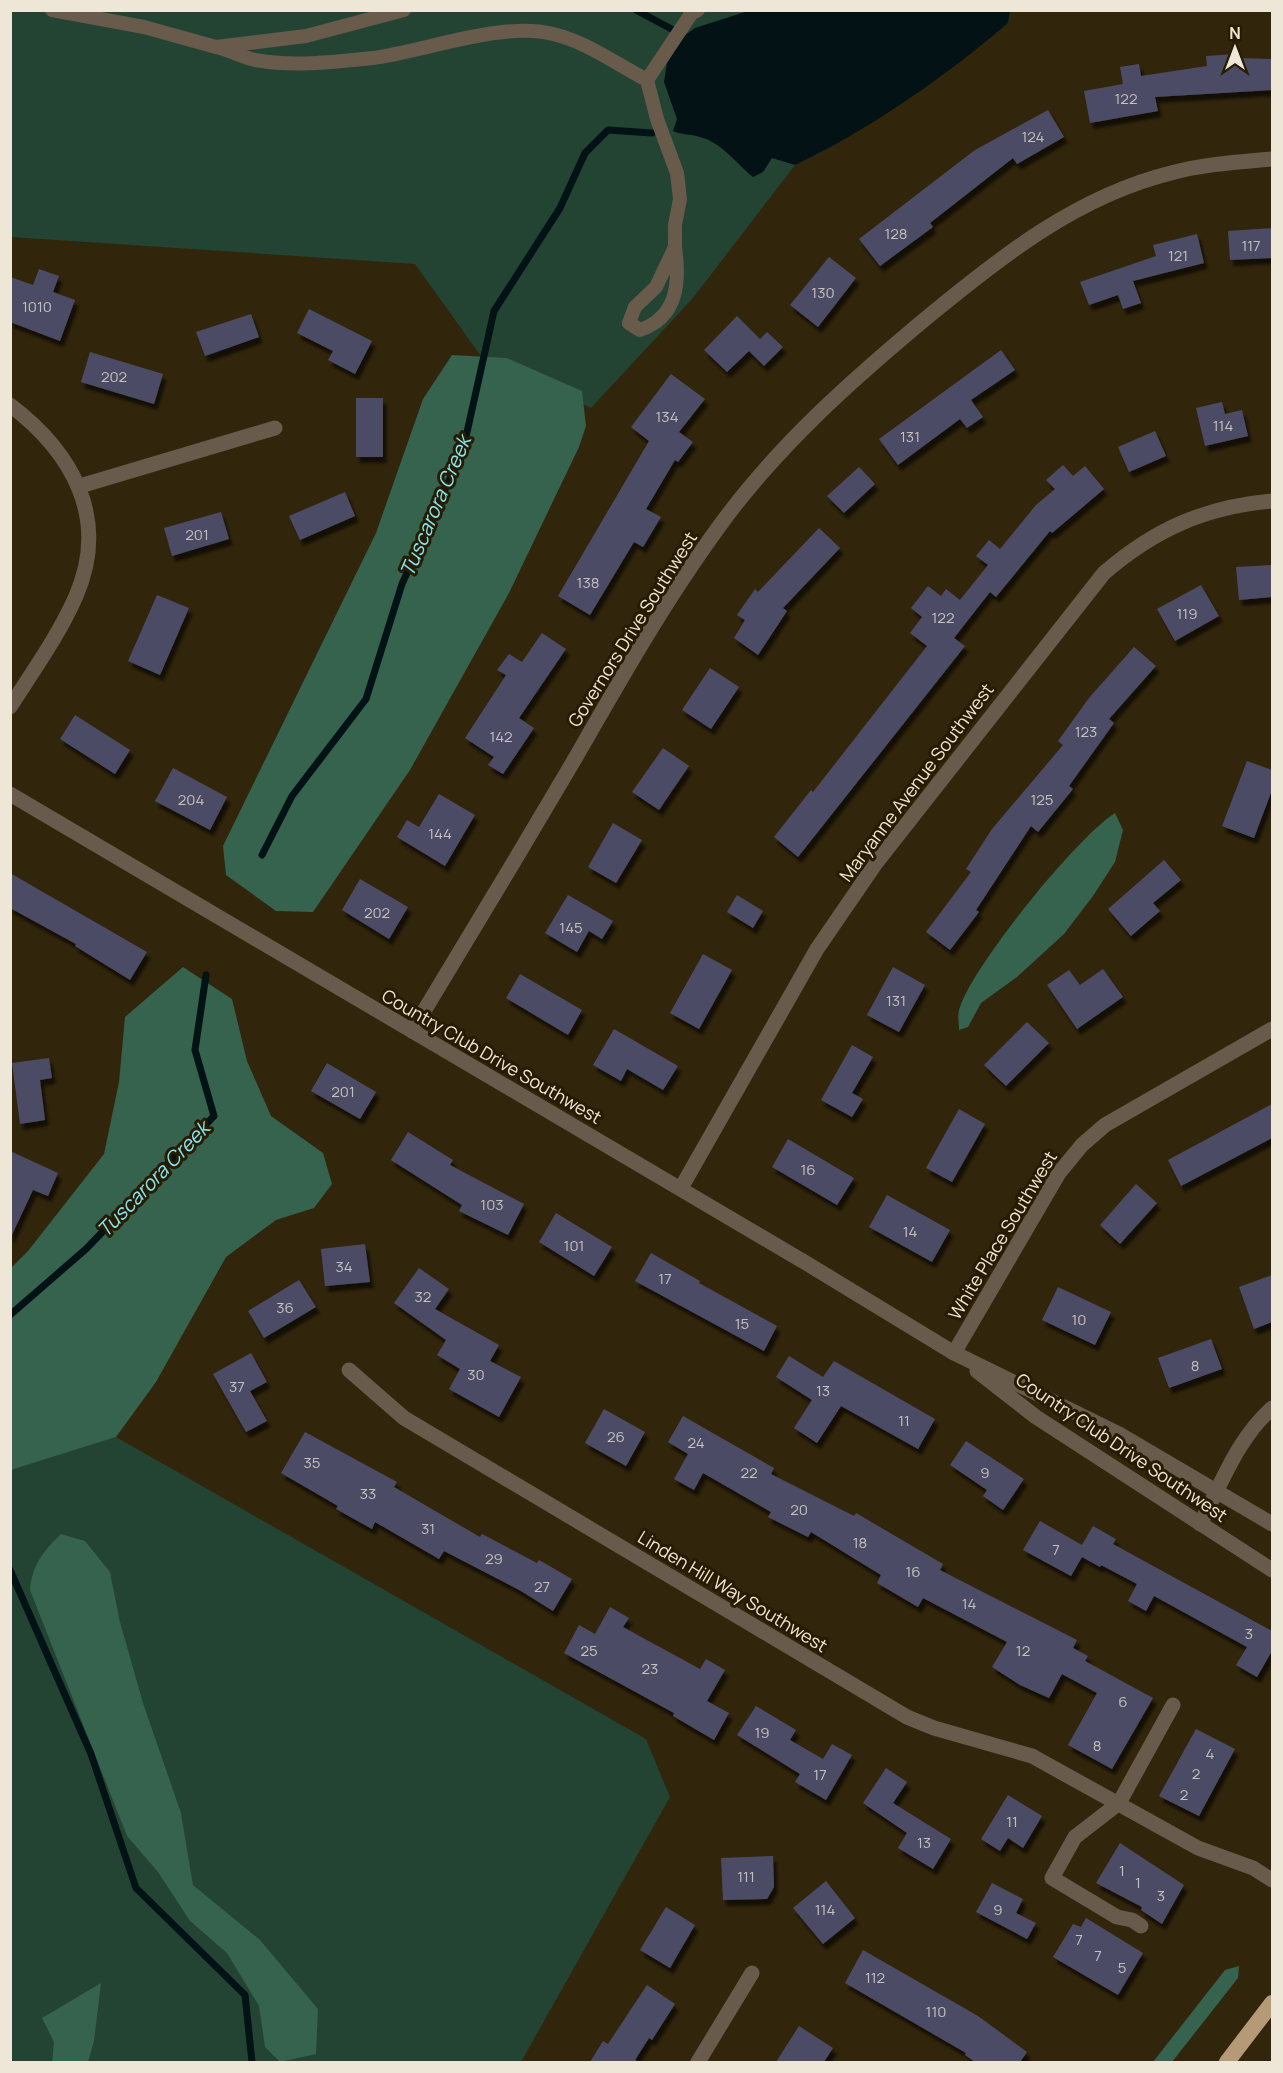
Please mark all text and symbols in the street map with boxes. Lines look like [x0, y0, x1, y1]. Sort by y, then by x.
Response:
north arrow [1205, 18, 1265, 78]
text: N [1229, 22, 1241, 44]
house number: 122 [1115, 88, 1137, 109]
house number: 124 [1022, 126, 1045, 147]
house number: 128 [884, 223, 908, 244]
house number: 117 [1241, 235, 1261, 256]
house number: 121 [1168, 245, 1188, 266]
house number: 130 [811, 282, 835, 303]
house number: 1010 [22, 296, 52, 317]
house number: 202 [101, 366, 127, 387]
house number: 134 [656, 406, 679, 427]
house number: 114 [1213, 415, 1233, 436]
house number: 131 [900, 426, 920, 447]
water label: Tuscarora Creek [393, 428, 478, 581]
house number: 201 [185, 524, 209, 545]
street label: Governors Drive Southwest [562, 527, 702, 731]
house number: 138 [577, 572, 599, 593]
house number: 119 [1176, 603, 1198, 624]
house number: 122 [932, 607, 954, 628]
street label: Maryanne Avenue Southwest [834, 678, 998, 886]
house number: 123 [1075, 721, 1097, 742]
house number: 142 [489, 726, 513, 747]
house number: 204 [178, 789, 204, 810]
house number: 125 [1030, 789, 1054, 810]
house number: 144 [428, 823, 452, 844]
house number: 202 [364, 902, 390, 923]
house number: 145 [559, 917, 583, 938]
street label: Country Club Drive Southwest [378, 983, 606, 1129]
house number: 131 [886, 990, 906, 1011]
house number: 201 [331, 1081, 355, 1102]
water label: Tuscarora Creek [91, 1113, 217, 1243]
street label: White Place Southwest [942, 1146, 1062, 1324]
house number: 16 [800, 1159, 816, 1180]
house number: 103 [480, 1194, 504, 1215]
house number: 14 [903, 1221, 917, 1242]
house number: 101 [564, 1235, 584, 1256]
house number: 34 [335, 1256, 353, 1277]
house number: 17 [658, 1268, 672, 1289]
house number: 32 [415, 1286, 431, 1307]
house number: 36 [276, 1297, 294, 1318]
house number: 10 [1072, 1309, 1087, 1330]
house number: 15 [735, 1313, 749, 1334]
house number: 8 [1191, 1355, 1199, 1376]
house number: 30 [467, 1364, 485, 1385]
street label: Country Club Drive Southwest [1012, 1367, 1232, 1527]
house number: 37 [229, 1376, 245, 1397]
house number: 13 [816, 1380, 830, 1401]
house number: 11 [898, 1410, 910, 1431]
house number: 26 [607, 1426, 625, 1447]
house number: 24 [687, 1432, 705, 1453]
house number: 35 [304, 1452, 320, 1473]
house number: 22 [740, 1462, 758, 1483]
house number: 9 [980, 1462, 990, 1483]
house number: 33 [360, 1483, 376, 1504]
house number: 20 [790, 1499, 808, 1520]
house number: 31 [421, 1518, 435, 1539]
street label: Linden Hill Way Southwest [634, 1525, 832, 1657]
house number: 18 [853, 1532, 867, 1553]
house number: 7 [1052, 1539, 1060, 1560]
house number: 29 [485, 1548, 503, 1569]
house number: 16 [905, 1561, 921, 1582]
house number: 27 [534, 1576, 550, 1597]
house number: 14 [962, 1593, 976, 1614]
house number: 3 [1245, 1623, 1253, 1644]
house number: 25 [580, 1640, 598, 1661]
house number: 12 [1016, 1640, 1030, 1661]
house number: 23 [642, 1658, 658, 1679]
house number: 6 [1118, 1691, 1128, 1712]
house number: 19 [754, 1722, 770, 1743]
house number: 8 [1093, 1735, 1101, 1756]
house number: 4 [1206, 1743, 1215, 1764]
house number: 2 [1192, 1763, 1200, 1784]
house number: 17 [813, 1764, 827, 1785]
house number: 2 [1180, 1784, 1188, 1805]
house number: 11 [1006, 1811, 1018, 1832]
house number: 13 [917, 1832, 931, 1853]
house number: 1 [1119, 1860, 1125, 1881]
house number: 111 [737, 1866, 755, 1887]
house number: 1 [1135, 1872, 1141, 1893]
house number: 3 [1157, 1885, 1165, 1906]
house number: 114 [815, 1899, 835, 1920]
house number: 9 [993, 1899, 1003, 1920]
house number: 7 [1075, 1929, 1083, 1950]
house number: 7 [1094, 1945, 1102, 1966]
house number: 5 [1118, 1957, 1126, 1978]
house number: 112 [865, 1967, 885, 1988]
house number: 110 [926, 2001, 946, 2022]

